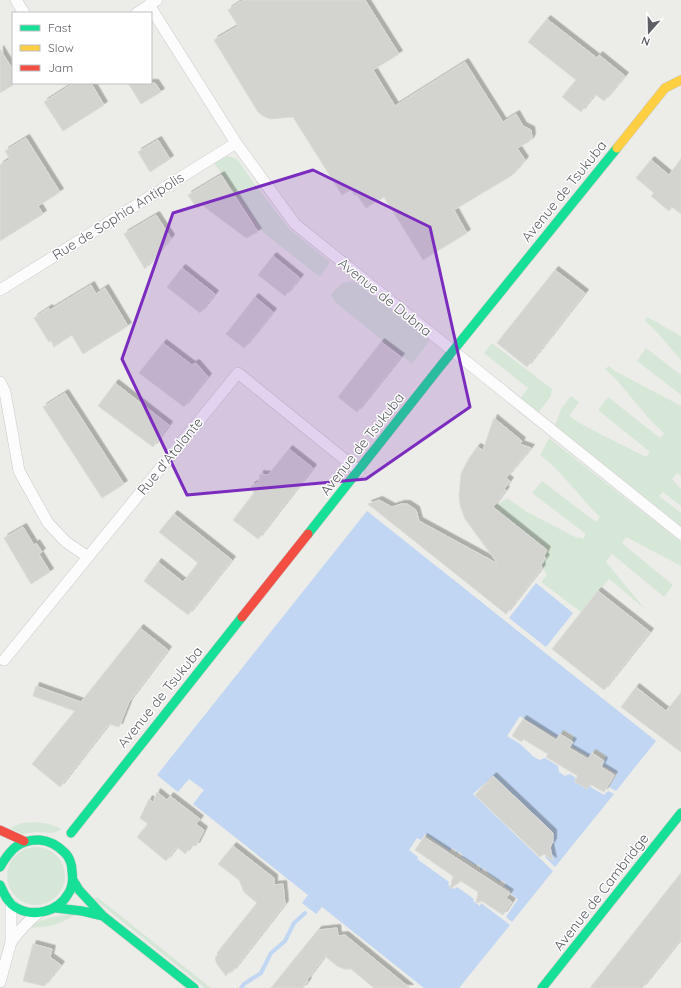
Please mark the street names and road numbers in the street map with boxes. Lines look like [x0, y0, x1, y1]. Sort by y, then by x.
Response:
street label: Avenue de Tsukuba [517, 137, 611, 245]
street label: Rue de Sophia Antipolis [49, 168, 187, 264]
street label: Avenue de Dubna [335, 254, 435, 340]
street label: Avenue de Tsukuba [316, 389, 408, 499]
street label: Rue d'Atalante [133, 413, 207, 498]
street label: Avenue de Tsukuba [113, 643, 207, 751]
street label: Avenue de Cambridge [550, 830, 652, 954]

